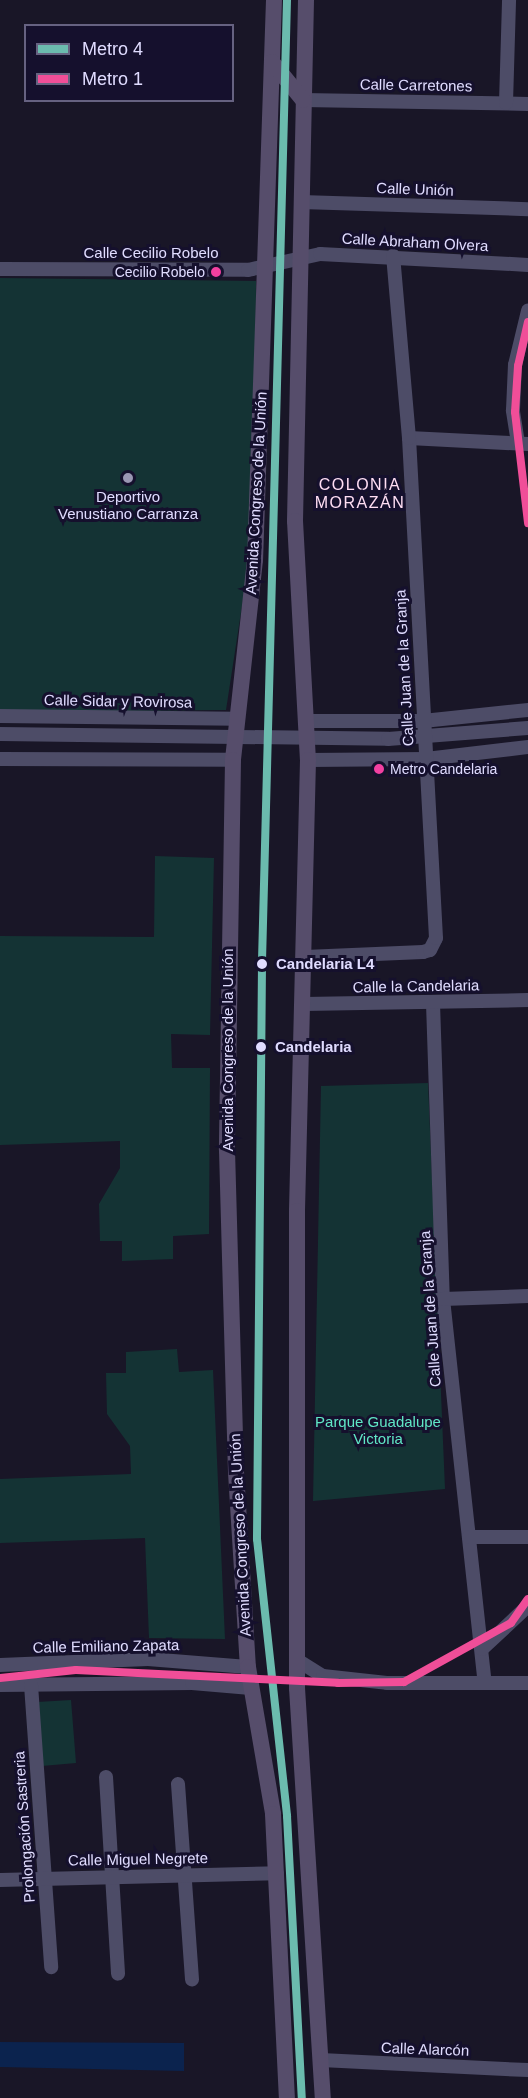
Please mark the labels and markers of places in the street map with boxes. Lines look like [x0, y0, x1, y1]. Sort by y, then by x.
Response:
place label: Cecilio Robelo [115, 264, 205, 280]
marker: Cecilio Robelo [210, 266, 222, 278]
marker: Deportivo Venustiano Carranza [121, 471, 135, 485]
place label: Deportivo Venustiano Carranza [58, 487, 198, 522]
place label: Metro Candelaria [390, 761, 497, 777]
marker: Metro Candelaria [373, 763, 385, 775]
marker: Candelaria L4 [253, 955, 271, 973]
place label: Candelaria L4 [276, 955, 374, 973]
marker: Candelaria [252, 1038, 270, 1056]
place label: Candelaria [275, 1038, 352, 1056]

